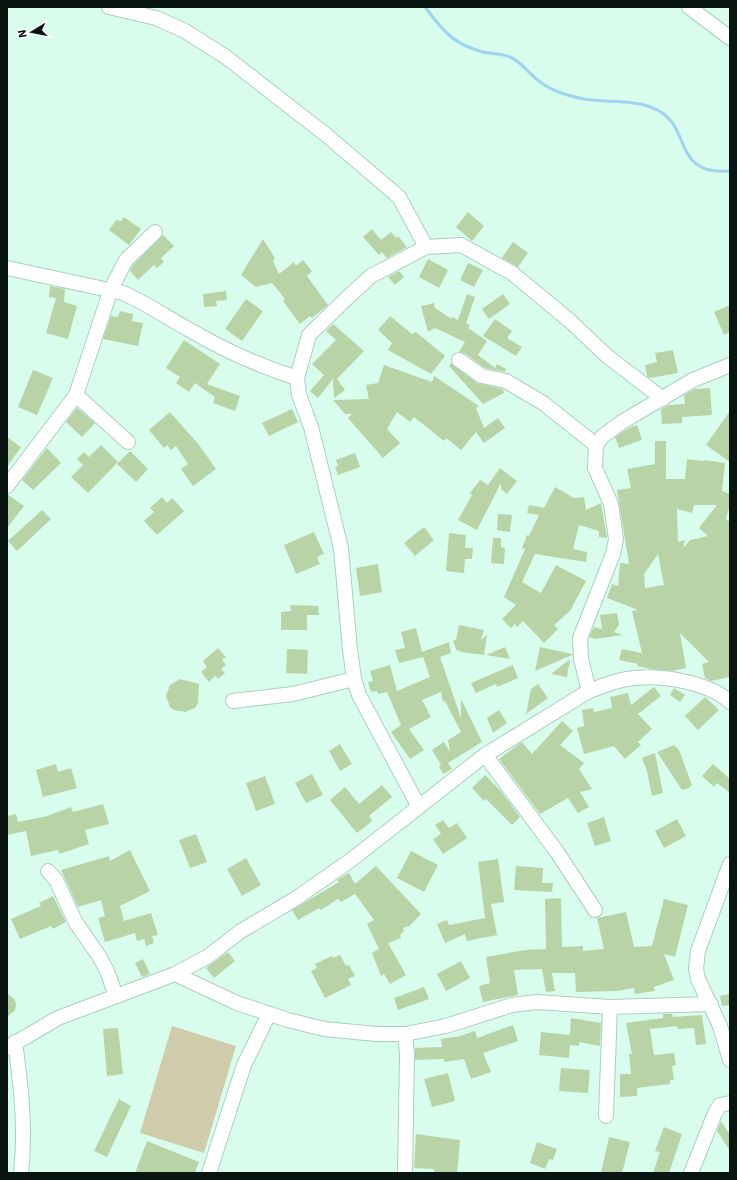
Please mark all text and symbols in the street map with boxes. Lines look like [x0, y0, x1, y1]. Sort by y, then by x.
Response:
north arrow [12, 12, 52, 52]
text: N [15, 29, 30, 39]

